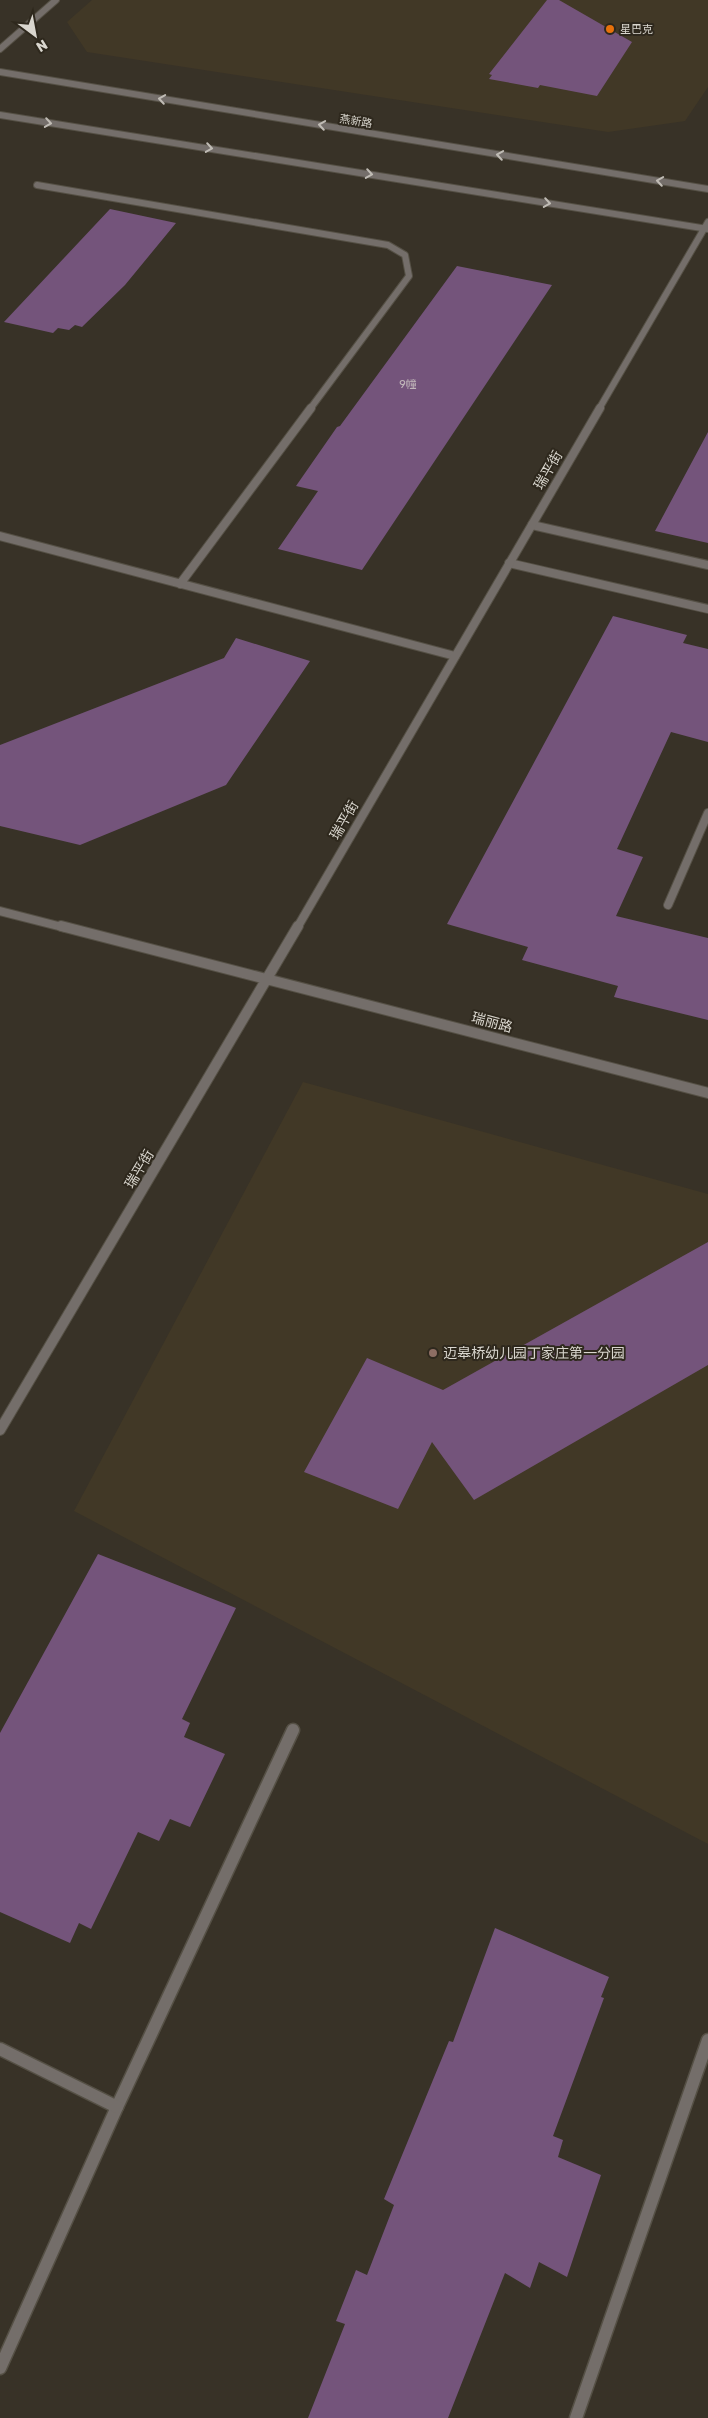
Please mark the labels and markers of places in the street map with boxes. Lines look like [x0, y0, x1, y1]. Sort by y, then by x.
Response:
marker: 星巴克 [604, 23, 616, 35]
place label: 星巴克 [620, 23, 653, 36]
place label: 迈皋桥幼儿园丁家庄第一分园 [443, 1345, 625, 1362]
marker: 迈皋桥幼儿园丁家庄第一分园 [427, 1347, 439, 1359]

